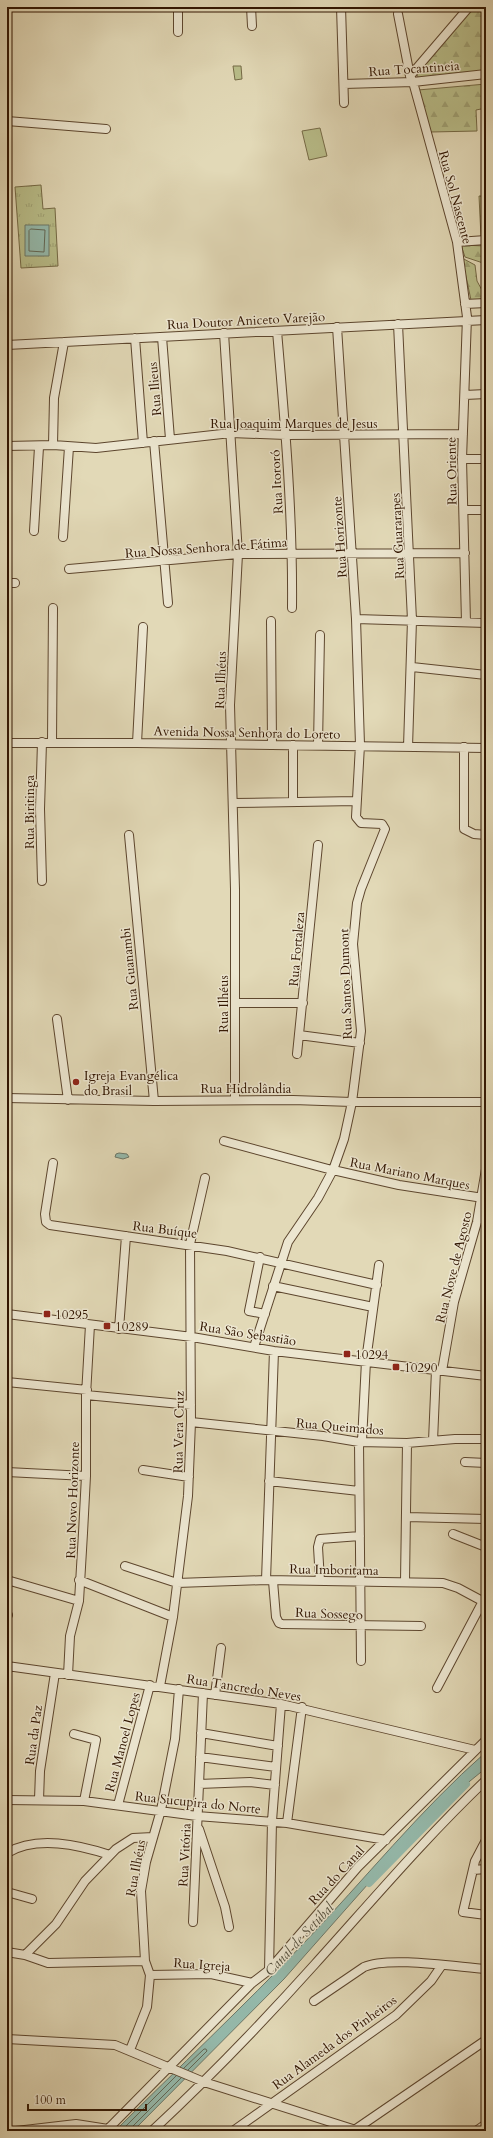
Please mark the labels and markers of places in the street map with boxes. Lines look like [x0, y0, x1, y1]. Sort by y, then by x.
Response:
place label: Igreja Evangélica do Brasil [84, 1067, 179, 1100]
marker: Igreja Evangélica do Brasil [71, 1077, 81, 1087]
place label: 10295 [55, 1306, 88, 1324]
marker: 10295 [42, 1309, 52, 1319]
place label: 10289 [115, 1318, 149, 1336]
marker: 10289 [102, 1321, 112, 1331]
place label: 10294 [355, 1346, 389, 1364]
marker: 10294 [342, 1349, 352, 1359]
place label: 10290 [404, 1359, 438, 1377]
marker: 10290 [391, 1362, 401, 1372]

